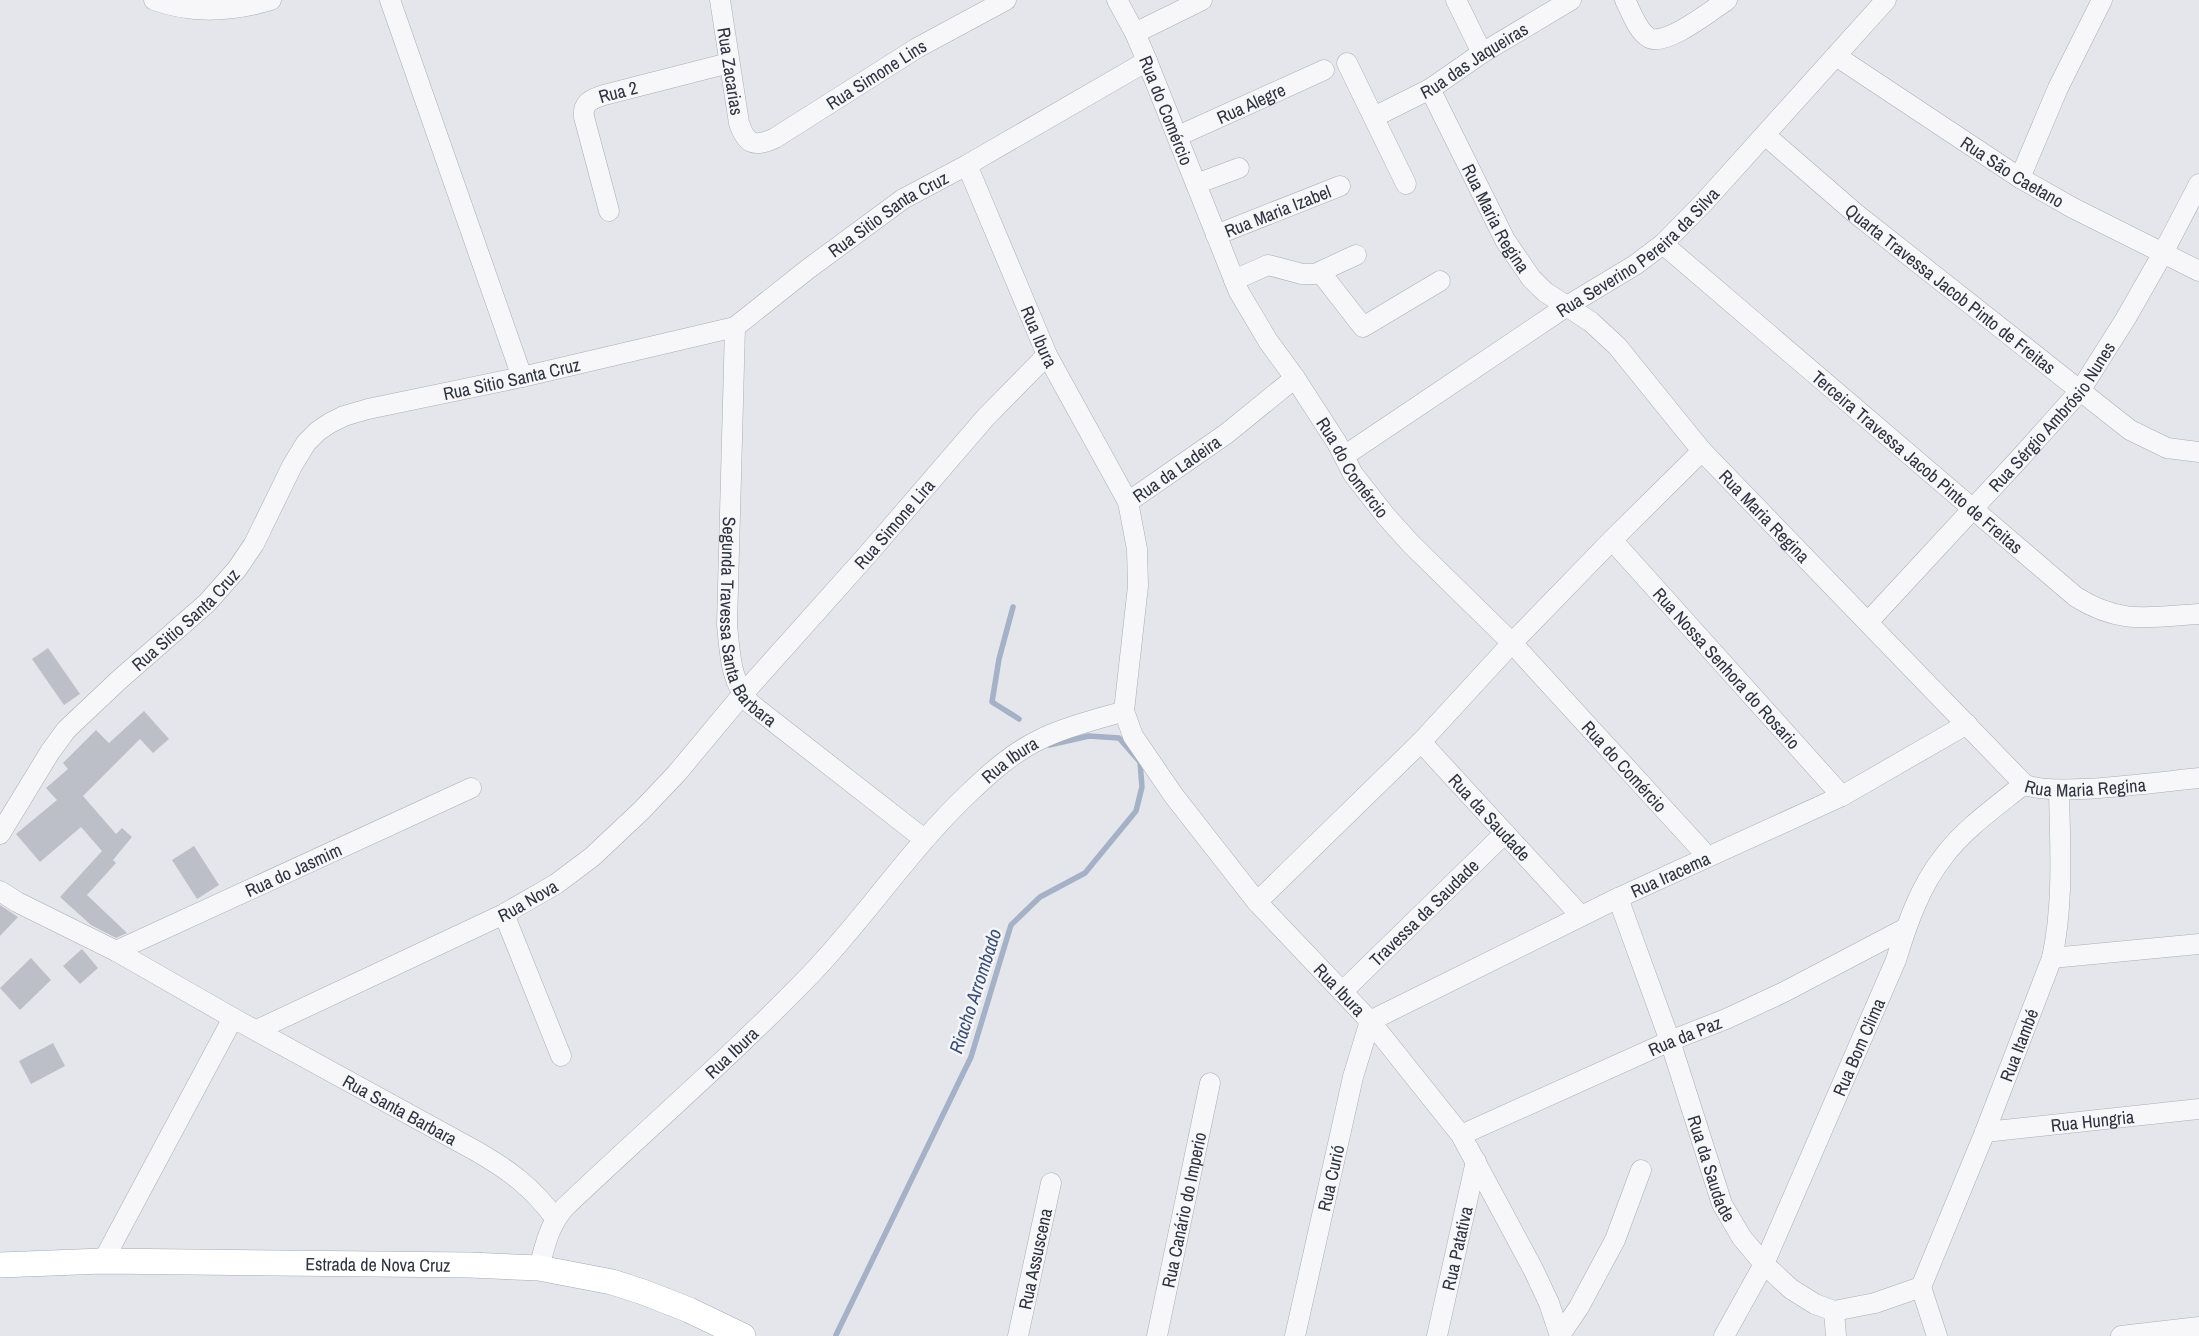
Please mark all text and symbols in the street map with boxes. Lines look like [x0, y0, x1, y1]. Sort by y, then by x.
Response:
street label: Rua das Jaqueiras [1416, 16, 1532, 104]
street label: Rua Zacarias [712, 25, 750, 117]
street label: Rua Simone Lins [821, 33, 931, 115]
street label: Rua do Comércio [1134, 52, 1200, 169]
street label: Rua 2 [595, 74, 640, 109]
street label: Rua Alegre [1212, 77, 1289, 129]
street label: Rua São Caetano [1956, 130, 2069, 213]
street label: Rua Maria Regina [1456, 159, 1536, 277]
street label: Rua Sitio Santa Cruz [823, 165, 952, 263]
street label: Rua Maria Izabel [1220, 178, 1334, 243]
street label: Rua Severino Pereira da Silva [1551, 182, 1724, 323]
street label: Quarta Travessa Jacob Pinto de Freitas [1840, 198, 2061, 380]
street label: Rua Ibura [1015, 302, 1064, 372]
street label: Rua Sérgio Ambrósio Nunes [1982, 337, 2121, 497]
street label: Rua Sitio Santa Cruz [441, 351, 582, 406]
street label: Terceira Travessa Jacob Pinto de Freitas [1807, 364, 2029, 559]
street label: Rua do Comércio [1311, 412, 1395, 523]
street label: Rua da Ladeira [1127, 429, 1225, 508]
street label: Rua Maria Regina [1714, 464, 1816, 568]
street label: Rua Simone Lira [848, 473, 940, 574]
street label: Segunda Travessa Santa Barbara [714, 516, 782, 732]
street label: Rua Sitio Santa Cruz [126, 563, 245, 676]
street label: Rua Nossa Senhora do Rosario [1648, 582, 1806, 754]
street label: Rua do Comércio [1576, 715, 1673, 817]
street label: Rua Ibura [976, 730, 1042, 789]
street label: Rua da Saudade [1443, 768, 1537, 866]
street label: Rua Maria Regina [2022, 771, 2147, 802]
street label: Rua do Jasmim [241, 837, 345, 903]
street label: Rua Iracema [1626, 845, 1714, 903]
street label: Travessa da Saudade [1363, 853, 1484, 972]
street label: Rua Nova [494, 873, 562, 928]
water label: Riacho Arrombado [943, 925, 1008, 1057]
street label: Rua Ibura [1309, 957, 1371, 1022]
street label: Rua Bom Clima [1826, 994, 1890, 1100]
street label: Rua Itambé [1993, 1005, 2044, 1085]
street label: Rua da Paz [1644, 1009, 1725, 1062]
street label: Rua Ibura [699, 1021, 763, 1084]
street label: Rua Santa Barbara [339, 1068, 462, 1151]
street label: Rua Hungria [2049, 1104, 2135, 1137]
street label: Rua da Saudade [1682, 1112, 1742, 1226]
street label: Rua Canário do Imperio [1155, 1130, 1212, 1290]
street label: Rua Curió [1311, 1142, 1350, 1213]
street label: Rua Patativa [1435, 1204, 1478, 1293]
street label: Rua Assuscena [1012, 1206, 1058, 1312]
street label: Estrada de Nova Cruz [305, 1251, 451, 1277]

